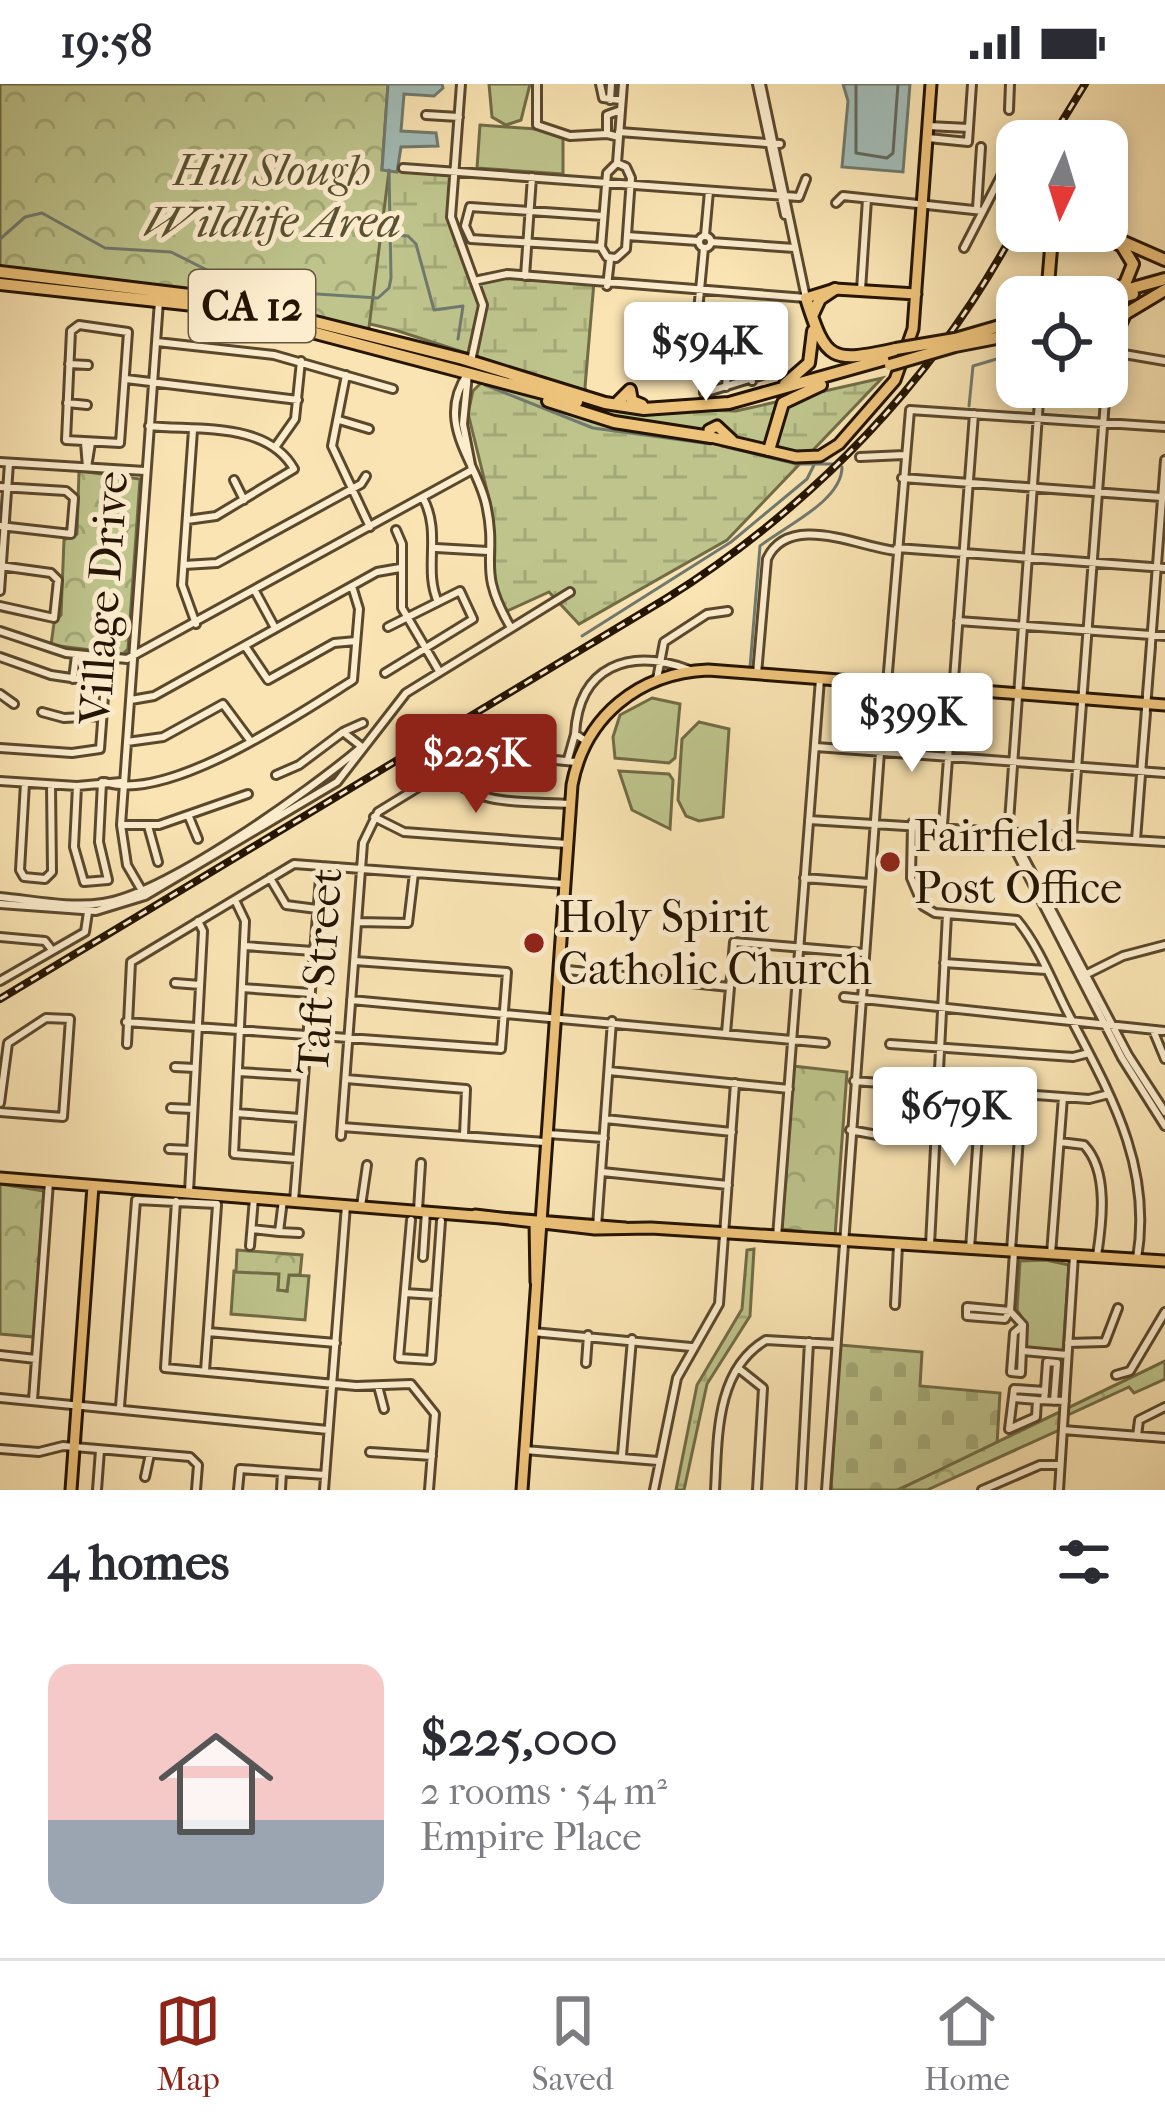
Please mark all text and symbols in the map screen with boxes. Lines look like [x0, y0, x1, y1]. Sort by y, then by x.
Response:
text: 19:58 [60, 16, 153, 69]
north arrow [996, 120, 1128, 252]
map controls [996, 120, 1128, 408]
park label: Hill Slough Wildlife Area [144, 144, 400, 249]
road number: CA 12 [189, 270, 315, 342]
button: locate [996, 276, 1128, 408]
pin: $594K [622, 302, 790, 404]
text: $594K [651, 318, 761, 364]
street label: Village Drive [69, 469, 139, 728]
pin: $399K [828, 673, 996, 775]
text: $399K [859, 689, 965, 735]
pin: $225K [392, 714, 560, 816]
text: $225K [423, 730, 529, 776]
place label: Fairfield Post Office [914, 810, 1122, 915]
marker: Fairfield Post Office [877, 849, 903, 875]
street label: Taft Street [286, 866, 354, 1076]
place label: Holy Spirit Catholic Church [558, 891, 872, 996]
marker: Holy Spirit Catholic Church [521, 930, 547, 956]
pin: $679K [871, 1067, 1039, 1169]
text: $679K [900, 1083, 1010, 1129]
icon: filters [1051, 1529, 1117, 1595]
text: 4 homes [48, 1532, 229, 1592]
text: $225,000 [420, 1708, 618, 1768]
icon: home [144, 1712, 288, 1856]
text: 2 rooms · 54 m² [420, 1768, 667, 1814]
text: Empire Place [420, 1814, 642, 1860]
tab: Map [155, 1988, 221, 2099]
tab: Saved [532, 1988, 613, 2099]
tab: Home [924, 1988, 1010, 2099]

